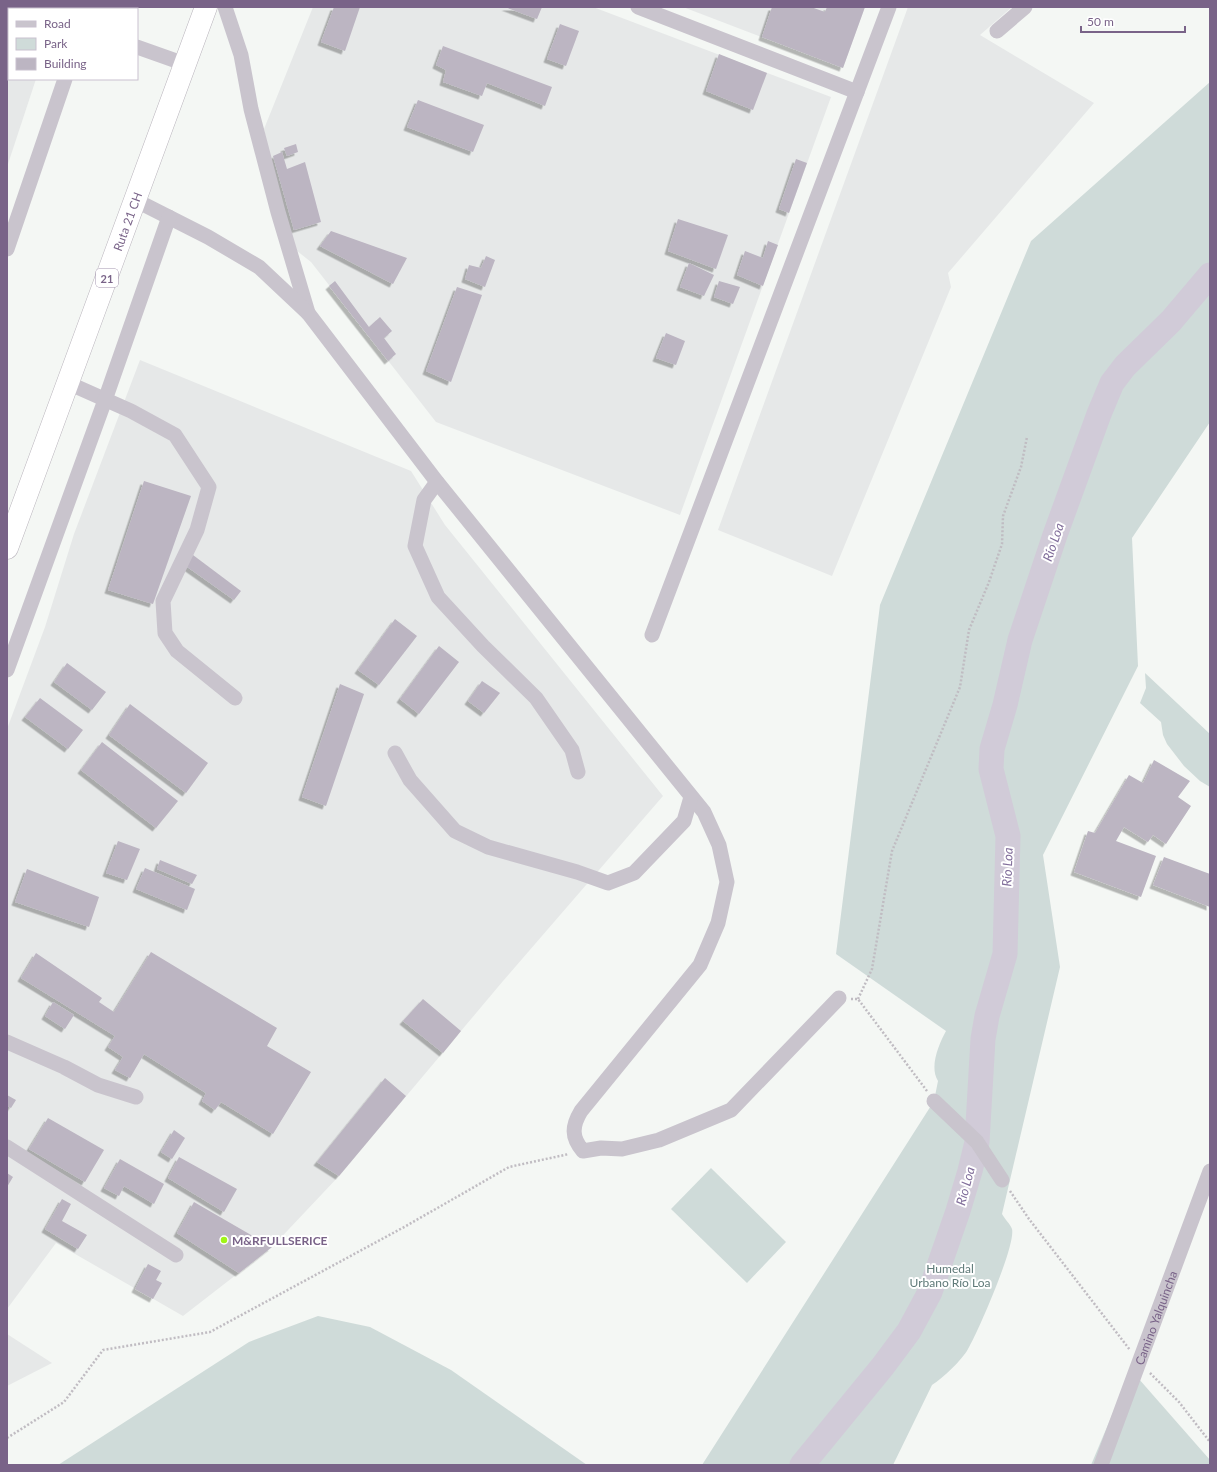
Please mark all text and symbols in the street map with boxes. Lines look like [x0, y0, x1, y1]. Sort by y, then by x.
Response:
legend [8, 8, 138, 80]
scale bar [1081, 8, 1185, 34]
text: 50 m [1087, 14, 1114, 29]
text: Road [44, 16, 71, 31]
text: Park [44, 36, 68, 51]
text: Building [44, 56, 87, 71]
street label: Ruta 21 CH [109, 190, 145, 253]
road number: 21 [96, 269, 118, 287]
water label: Río Loa [1039, 520, 1067, 563]
water label: Río Loa [998, 847, 1016, 887]
water label: Río Loa [952, 1165, 978, 1207]
place label: M&RFULLSERICE [232, 1233, 328, 1248]
marker: M&RFULLSERICE [219, 1235, 229, 1245]
park label: Humedal Urbano Río Loa [910, 1261, 991, 1290]
street label: Camino Yalquincha [1131, 1269, 1180, 1367]

